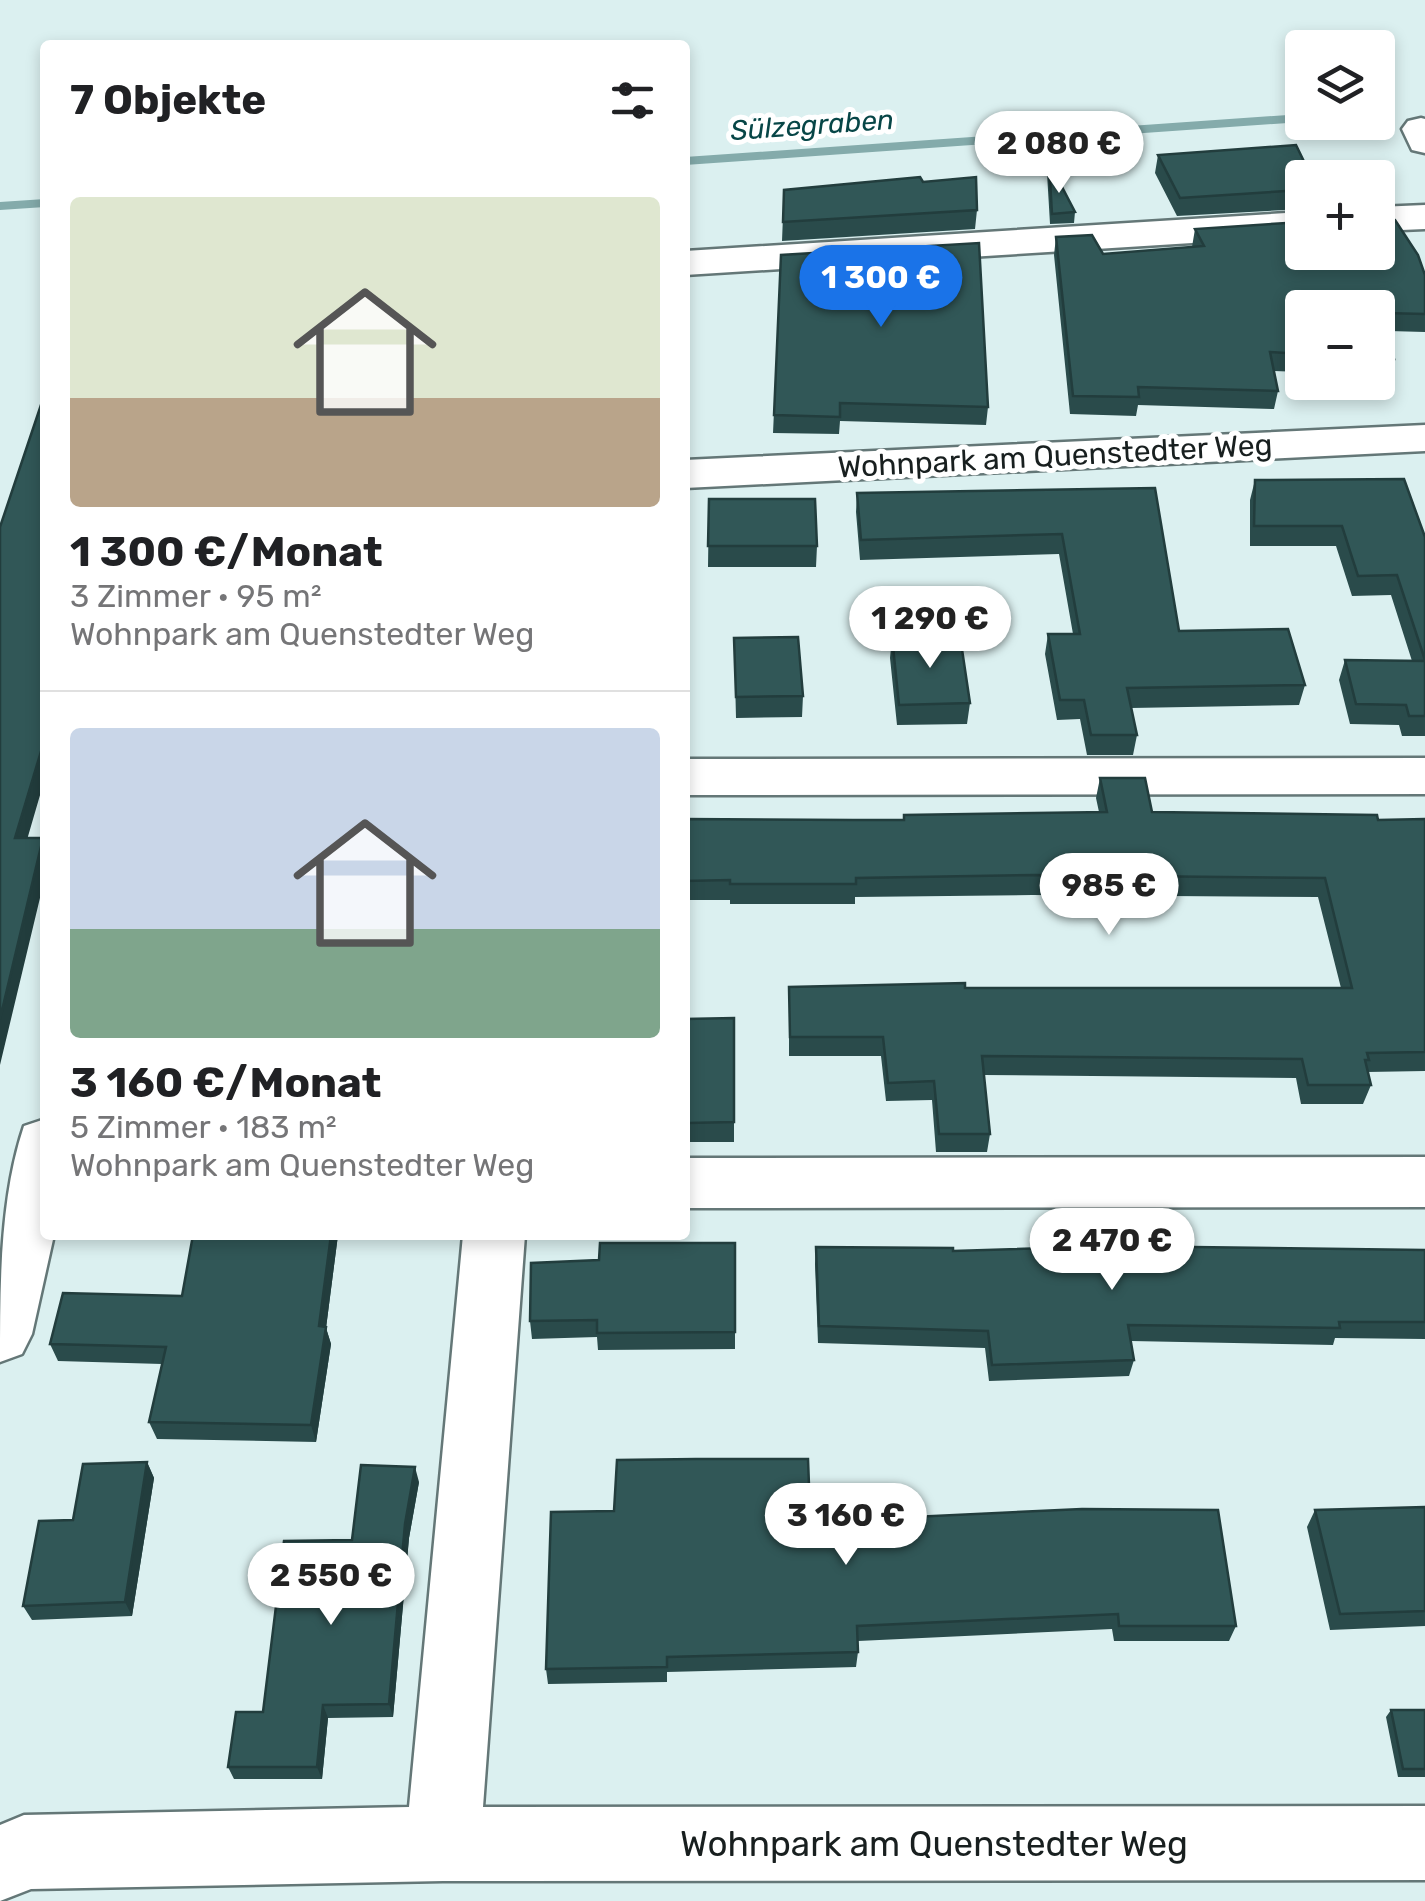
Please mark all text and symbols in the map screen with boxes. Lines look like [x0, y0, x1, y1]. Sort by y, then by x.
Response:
map controls [1285, 30, 1395, 400]
button: layers [1285, 30, 1395, 140]
icon: filters [605, 73, 660, 128]
text: 7 Objekte [70, 75, 266, 125]
water label: Sülzegraben [729, 103, 895, 147]
pin: 2 080 € [967, 111, 1151, 196]
text: 2 080 € [997, 124, 1121, 162]
button: + [1285, 160, 1395, 270]
pin: 1 300 € [789, 245, 973, 330]
text: 1 300 € [821, 258, 941, 296]
icon: home [275, 262, 455, 442]
button: − [1285, 290, 1395, 400]
street label: Wohnpark am Quenstedter Weg [837, 427, 1273, 485]
text: 1 300 €/Monat [70, 527, 383, 577]
text: 3 Zimmer · 95 m² [70, 577, 322, 615]
pin: 1 290 € [838, 586, 1022, 671]
text: 1 290 € [871, 599, 989, 637]
text: Wohnpark am Quenstedter Weg [70, 615, 534, 653]
icon: home [275, 793, 455, 973]
pin: 985 € [1039, 853, 1179, 938]
text: 985 € [1062, 866, 1156, 904]
text: 3 160 €/Monat [70, 1058, 381, 1108]
text: 5 Zimmer · 183 m² [70, 1108, 337, 1146]
text: Wohnpark am Quenstedter Weg [70, 1146, 534, 1184]
pin: 2 470 € [1020, 1208, 1204, 1293]
text: 2 470 € [1052, 1221, 1172, 1259]
pin: 3 160 € [754, 1483, 938, 1568]
text: 3 160 € [787, 1496, 905, 1534]
pin: 2 550 € [239, 1543, 423, 1628]
text: 2 550 € [270, 1556, 392, 1594]
street label: Wohnpark am Quenstedter Weg [680, 1823, 1188, 1865]

